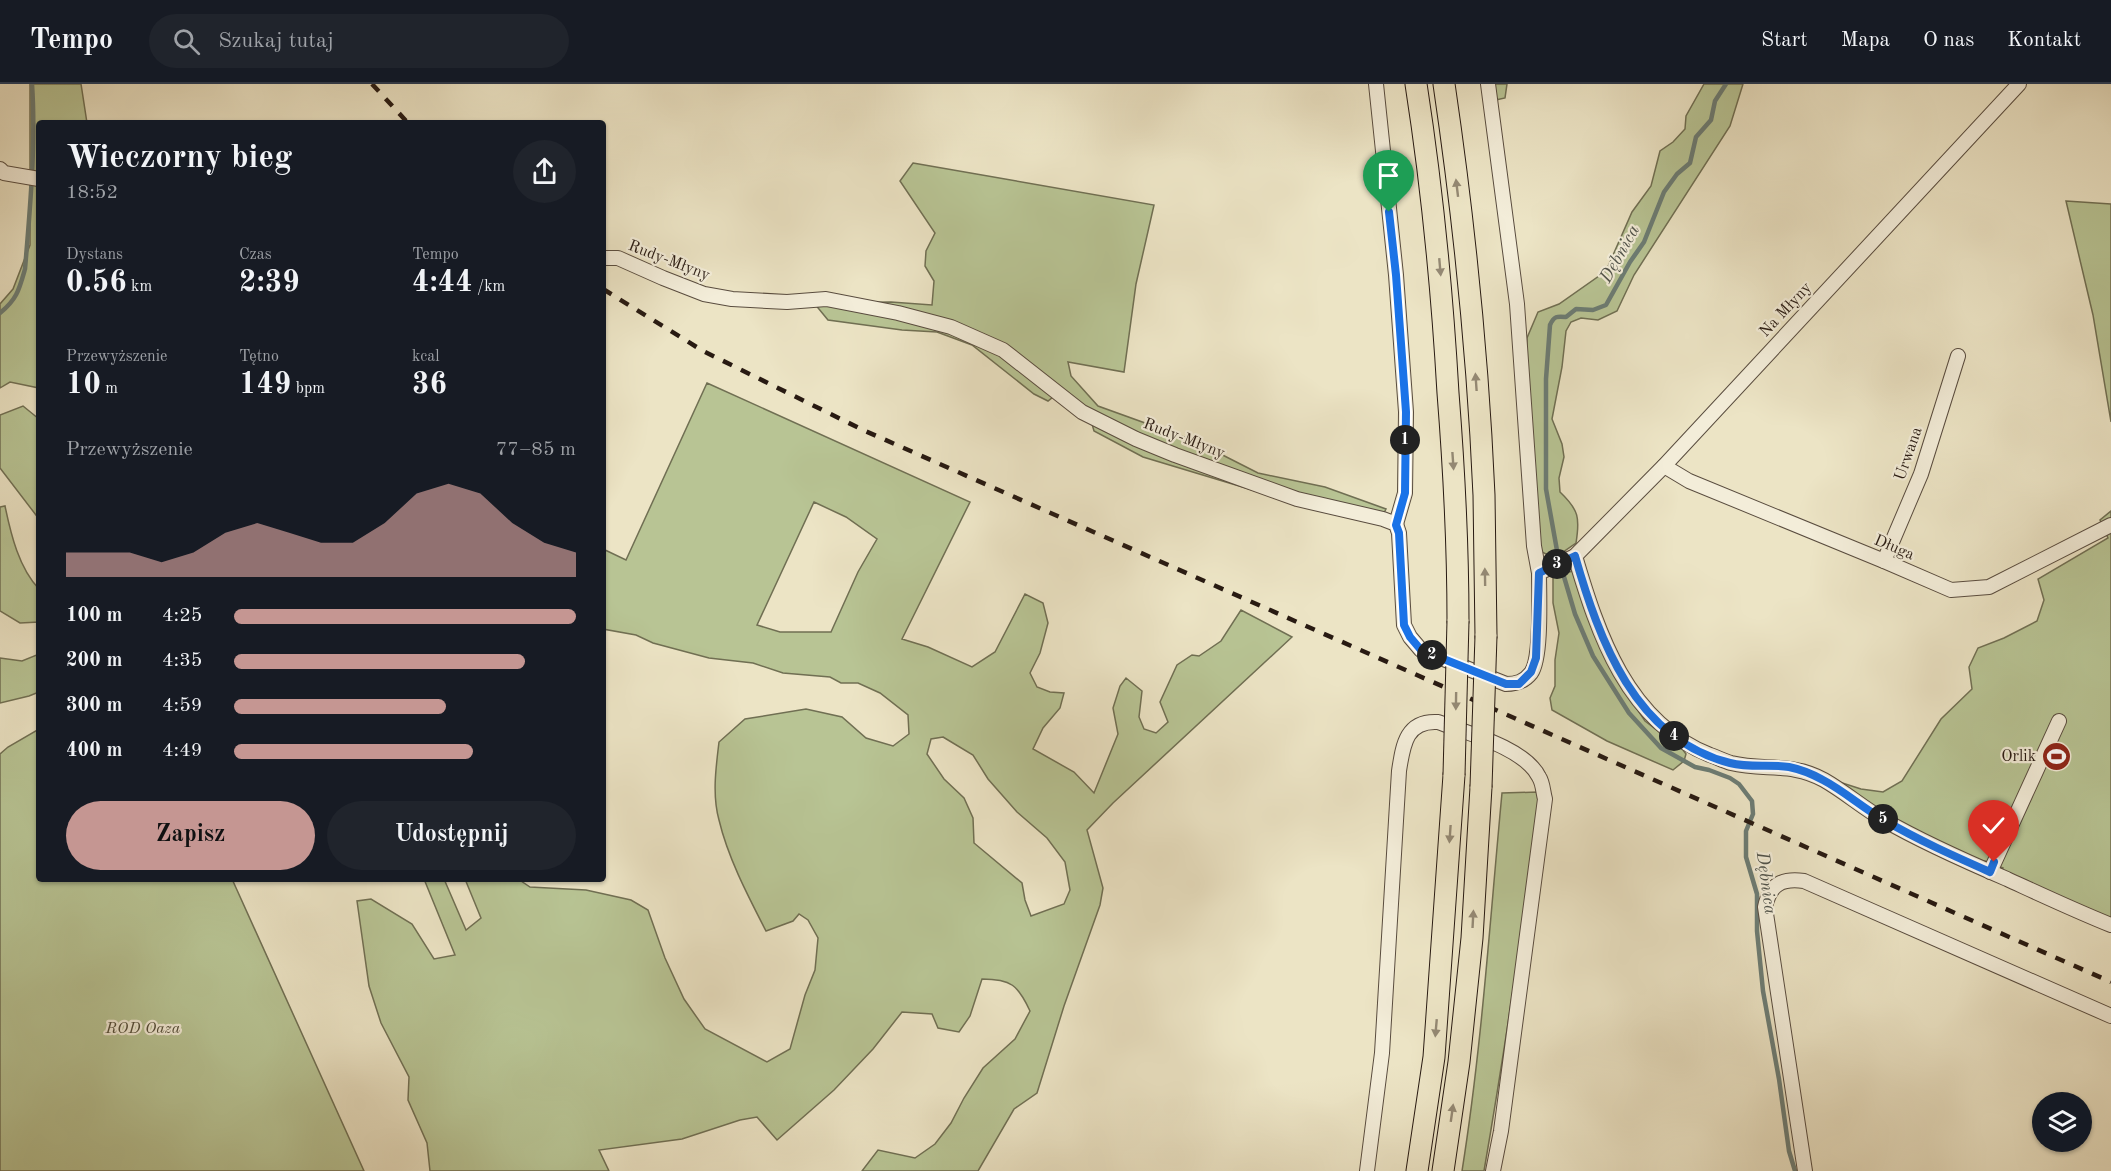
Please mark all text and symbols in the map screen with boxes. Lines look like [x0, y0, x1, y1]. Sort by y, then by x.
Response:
search box [149, 14, 569, 68]
icon: search [170, 25, 203, 58]
text: Tempo [30, 27, 113, 55]
text: Szukaj tutaj [218, 30, 334, 52]
text: Start [1761, 30, 1808, 51]
text: Mapa [1841, 30, 1890, 51]
text: O nas [1923, 30, 1974, 51]
text: Kontakt [2007, 30, 2081, 51]
button: share [513, 140, 576, 203]
text: Wieczorny bieg [66, 142, 292, 175]
pin [1363, 150, 1414, 212]
icon: arrive [1372, 159, 1405, 192]
one-way arrow [1453, 179, 1462, 198]
text: 18:52 [66, 183, 118, 203]
water label: Dębnica [1596, 222, 1643, 287]
street label: Rudy-Młyny [626, 238, 713, 284]
text: Dystans [66, 247, 123, 263]
text: Czas [239, 247, 272, 263]
text: Tempo [412, 247, 459, 263]
one-way arrow [1435, 258, 1445, 277]
text: 0.56 [66, 268, 127, 298]
text: 2:39 [239, 268, 300, 298]
text: 4:44 [412, 268, 473, 298]
text: km [127, 279, 152, 295]
text: /km [473, 279, 505, 295]
street label: Na Młyny [1757, 279, 1815, 340]
text: Przewyższenie [66, 349, 167, 365]
text: Tętno [239, 349, 279, 365]
text: kcal [412, 349, 440, 365]
text: 10 [66, 370, 101, 400]
text: 149 [239, 370, 291, 400]
text: 36 [412, 370, 447, 400]
one-way arrow [1472, 373, 1481, 392]
text: m [101, 381, 118, 397]
text: bpm [291, 381, 325, 397]
street label: Rudy-Młyny [1141, 416, 1228, 462]
pin: 1 [1390, 425, 1420, 455]
street label: Urwana [1892, 425, 1926, 483]
text: 1 [1400, 432, 1410, 448]
text: Przewyższenie [66, 440, 193, 460]
text: 77–85 m [496, 440, 576, 460]
one-way arrow [1448, 452, 1458, 471]
street label: Długa [1872, 532, 1917, 564]
pin: 3 [1542, 549, 1572, 579]
text: 3 [1552, 556, 1562, 572]
one-way arrow [1480, 568, 1490, 587]
text: 100 m [66, 606, 122, 626]
text: 4:25 [162, 606, 202, 626]
pin: 2 [1417, 640, 1447, 670]
text: 2 [1427, 647, 1437, 663]
text: 200 m [66, 651, 122, 671]
text: 4:35 [162, 651, 202, 671]
one-way arrow [1451, 691, 1460, 710]
text: 300 m [66, 696, 122, 716]
text: 4:59 [162, 696, 202, 716]
pin: 4 [1659, 721, 1689, 751]
text: 4 [1669, 728, 1679, 744]
text: 400 m [66, 741, 122, 761]
text: 4:49 [162, 741, 202, 761]
sports icon: Orlik [2041, 741, 2073, 773]
place label: Orlik [2001, 749, 2036, 765]
pin [1968, 800, 2019, 862]
button: Zapisz [66, 801, 315, 870]
button: Udostępnij [327, 801, 576, 870]
pin: 5 [1868, 804, 1898, 834]
icon: check [1977, 809, 2010, 842]
text: 5 [1878, 811, 1888, 827]
one-way arrow [1446, 824, 1455, 843]
water label: Dębnica [1753, 850, 1779, 916]
one-way arrow [1469, 910, 1478, 929]
one-way arrow [1431, 1019, 1441, 1038]
park label: ROD Oaza [105, 1021, 181, 1037]
map controls [2032, 1092, 2092, 1152]
button: layers [2032, 1092, 2092, 1152]
one-way arrow [1447, 1104, 1456, 1123]

